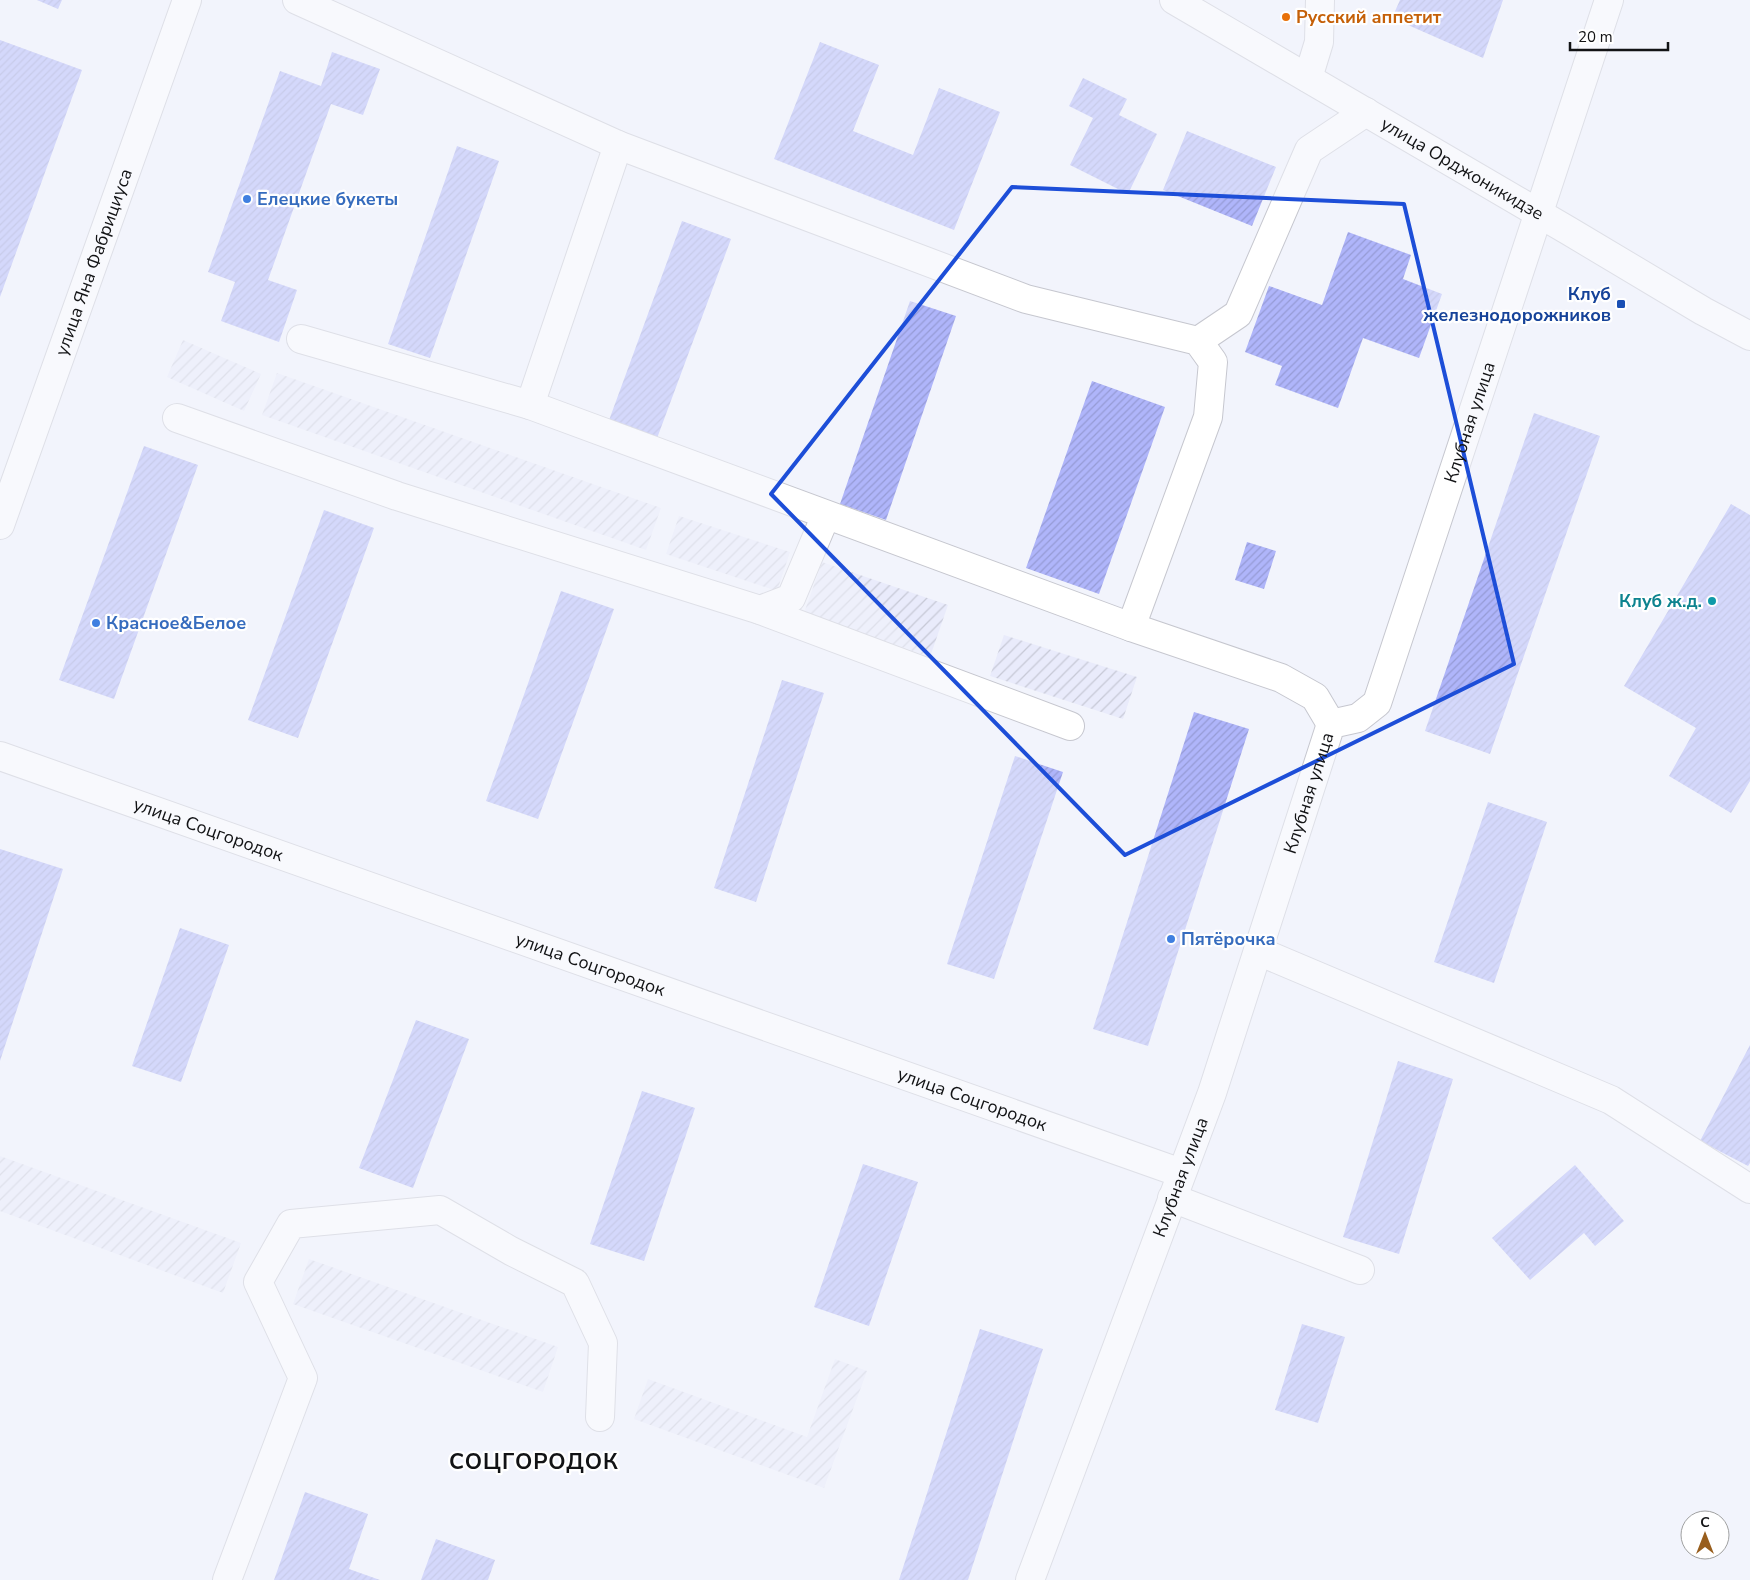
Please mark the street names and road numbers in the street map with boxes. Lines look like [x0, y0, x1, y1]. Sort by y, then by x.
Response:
street label: улица Орджоникидзе [1376, 112, 1548, 226]
street label: улица Яна Фабрициуса [49, 165, 138, 359]
street label: Клубная улица [1438, 359, 1501, 486]
street label: Клубная улица [1278, 729, 1340, 857]
street label: улица Соцгородок [130, 792, 287, 867]
street label: улица Соцгородок [512, 927, 669, 1002]
street label: улица Соцгородок [894, 1062, 1051, 1137]
street label: Клубная улица [1147, 1114, 1214, 1241]

